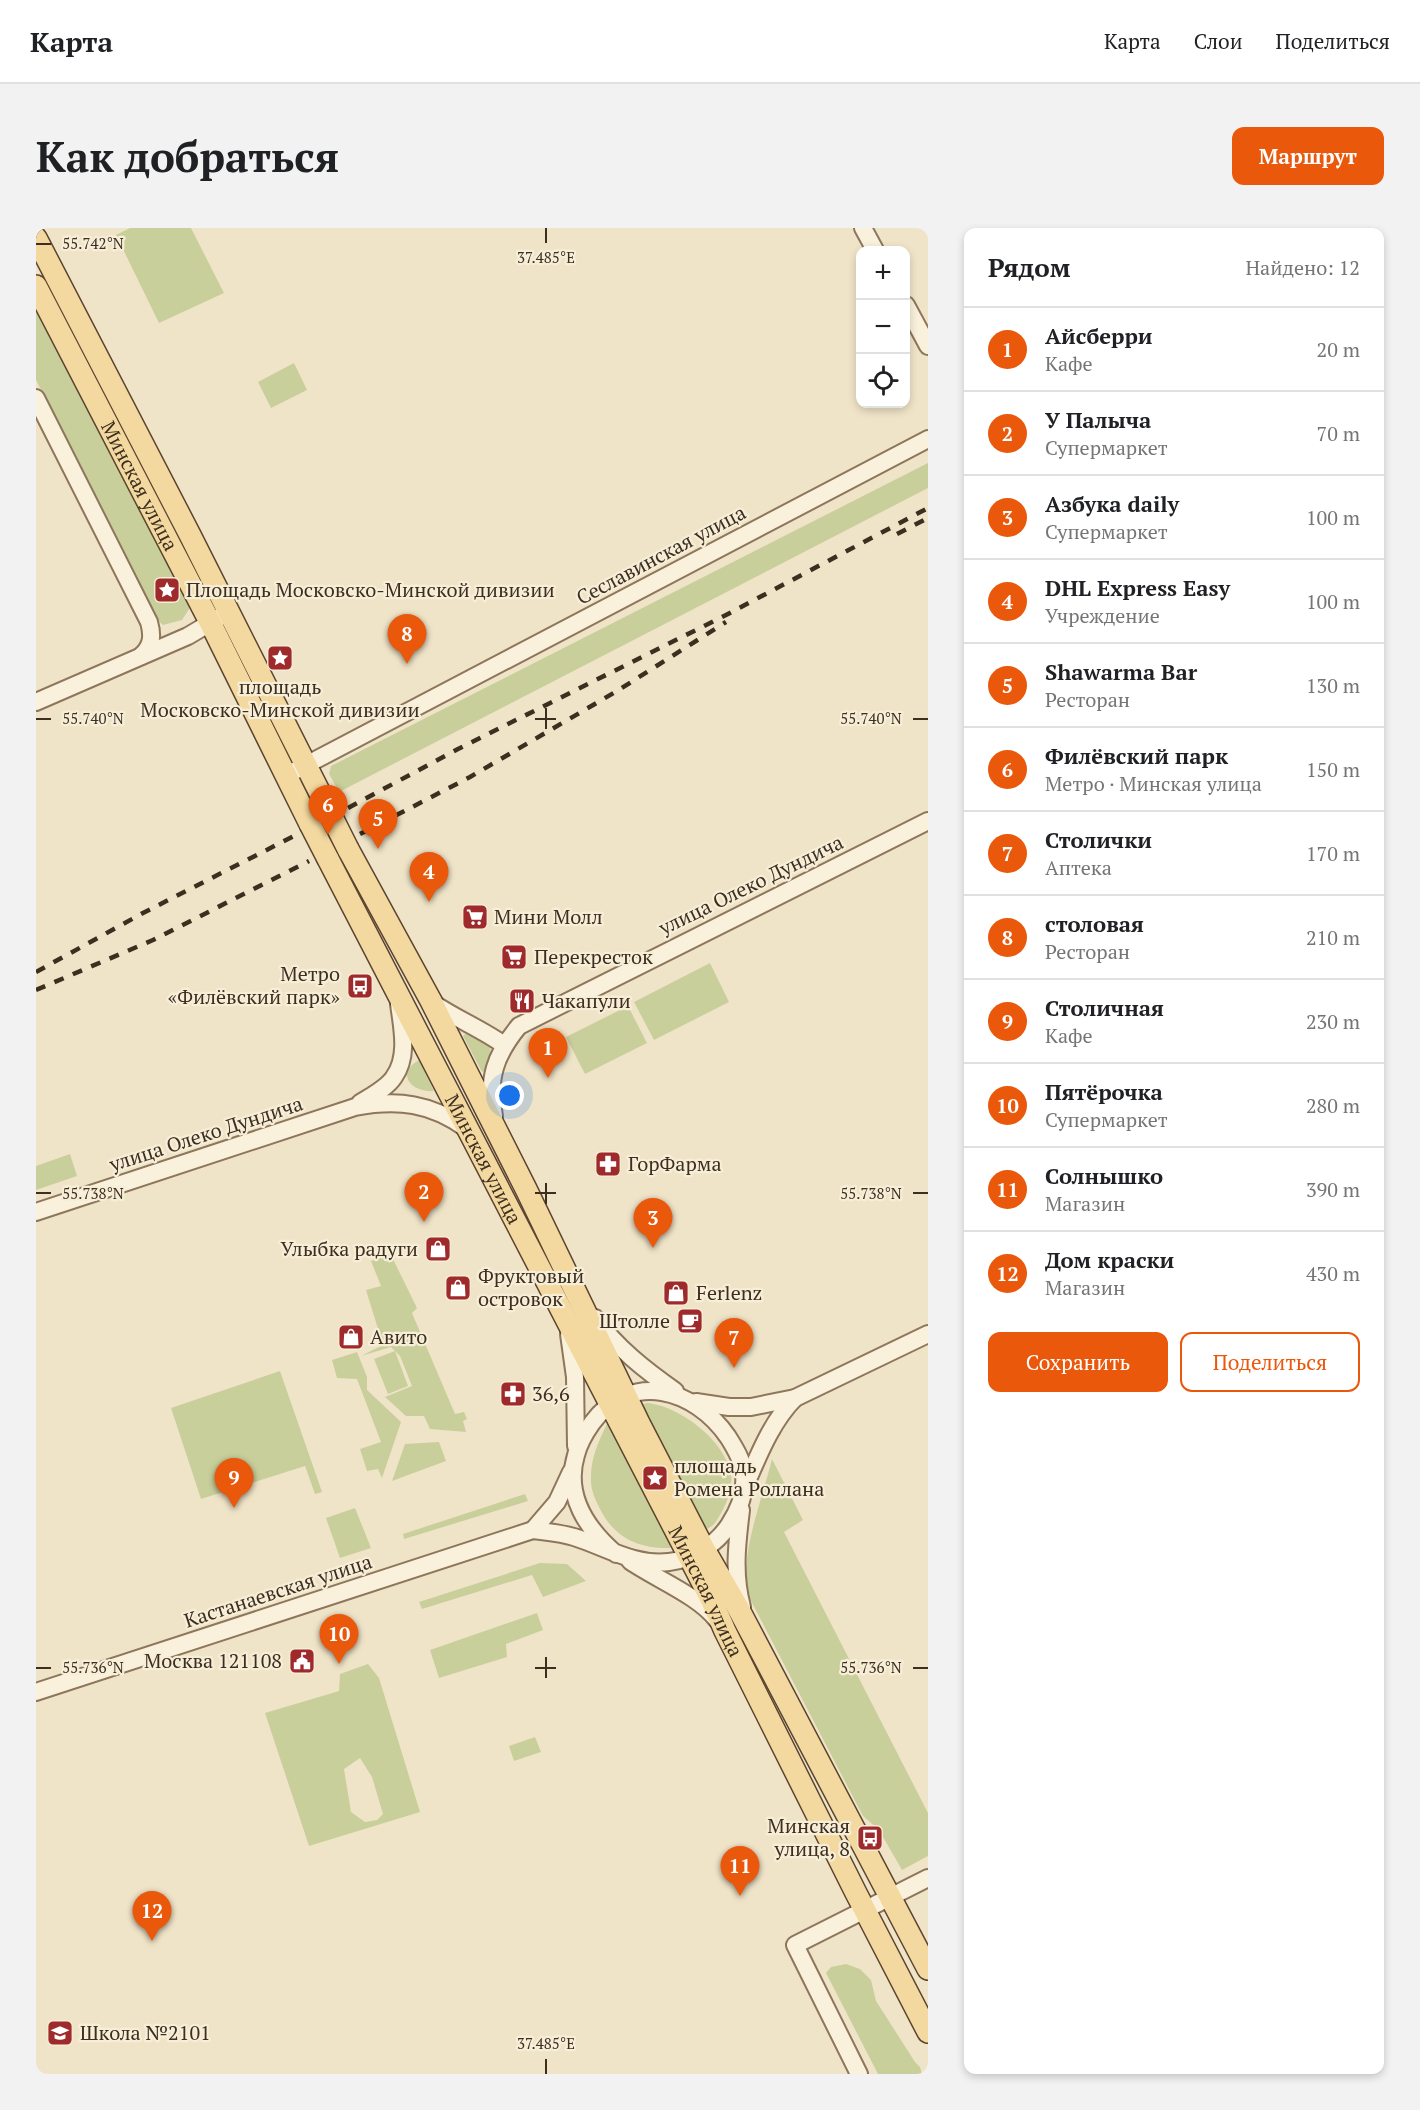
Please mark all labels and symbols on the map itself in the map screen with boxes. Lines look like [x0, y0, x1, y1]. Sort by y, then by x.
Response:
text: 55.742°N [62, 233, 124, 253]
text: 37.485°E [517, 247, 575, 267]
street label: Минская улица [95, 416, 185, 555]
street label: Сеславинская улица [571, 498, 750, 611]
place icon: Площадь Московско-Минской дивизии [152, 575, 182, 605]
place label: Площадь Московско-Минской дивизии [186, 576, 555, 603]
pin: 8 [388, 614, 427, 664]
place icon: площадь Московско-Минской дивизии [265, 643, 295, 673]
place label: площадь Московско-Минской дивизии [140, 673, 420, 723]
text: 55.740°N [62, 708, 124, 728]
text: 55.740°N [840, 708, 902, 728]
pin: 6 [308, 786, 348, 835]
pin: 5 [358, 800, 398, 849]
street label: улица Олеко Дундича [653, 828, 847, 941]
pin: 4 [410, 852, 448, 902]
supermarket icon: Мини Молл [460, 902, 490, 932]
place label: Мини Молл [494, 903, 603, 930]
supermarket icon: Перекресток [499, 942, 529, 972]
place label: Перекресток [534, 943, 653, 970]
place label: Метро «Филёвский парк» [168, 960, 340, 1010]
bus stop icon: Метро «Филёвский парк» [345, 971, 375, 1001]
restaurant icon: Чакапули [507, 986, 537, 1016]
place label: Чакапули [542, 987, 631, 1014]
pin: 1 [528, 1028, 568, 1078]
your location [495, 1081, 524, 1110]
street label: улица Олеко Дундича [105, 1089, 306, 1178]
street label: Минская улица [439, 1089, 529, 1229]
pharmacy icon: ГорФарма [593, 1149, 623, 1179]
place label: ГорФарма [628, 1150, 721, 1177]
pin: 2 [404, 1172, 444, 1222]
text: 55.738°N [62, 1183, 124, 1203]
text: 55.738°N [840, 1183, 902, 1203]
pin: 3 [634, 1198, 672, 1248]
shop icon: Улыбка радуги [423, 1234, 453, 1264]
place label: Улыбка радуги [281, 1235, 418, 1262]
place label: Фруктовый островок [478, 1262, 584, 1312]
shop icon: Фруктовый островок [443, 1273, 473, 1303]
shop icon: Ferlenz [661, 1278, 691, 1308]
place label: Ferlenz [696, 1279, 762, 1306]
cafe icon: Штолле [675, 1306, 705, 1336]
place label: Штолле [599, 1307, 670, 1334]
pin: 7 [714, 1318, 754, 1368]
shop icon: Авито [336, 1322, 366, 1352]
place label: Авито [370, 1323, 427, 1350]
pharmacy icon: 36,6 [498, 1379, 528, 1409]
place label: 36,6 [532, 1380, 570, 1407]
place label: площадь Ромена Роллана [674, 1452, 824, 1502]
pin: 9 [214, 1458, 254, 1508]
place icon: площадь Ромена Роллана [640, 1463, 670, 1493]
street label: Минская улица [662, 1521, 750, 1661]
street label: Кастанаевская улица [181, 1547, 375, 1634]
pin: 10 [320, 1614, 358, 1664]
public building icon: Москва 121108 [287, 1646, 317, 1676]
place label: Москва 121108 [144, 1647, 282, 1674]
text: 55.736°N [62, 1657, 124, 1677]
text: 55.736°N [840, 1657, 902, 1677]
place label: Минская улица, 8 [767, 1812, 850, 1862]
bus stop icon: Минская улица, 8 [855, 1823, 885, 1853]
pin: 11 [720, 1846, 760, 1896]
pin: 12 [132, 1892, 172, 1941]
school or university icon: Школа №2101 [45, 2018, 75, 2048]
place label: Школа №2101 [80, 2019, 211, 2046]
text: 37.485°E [517, 2033, 575, 2053]

